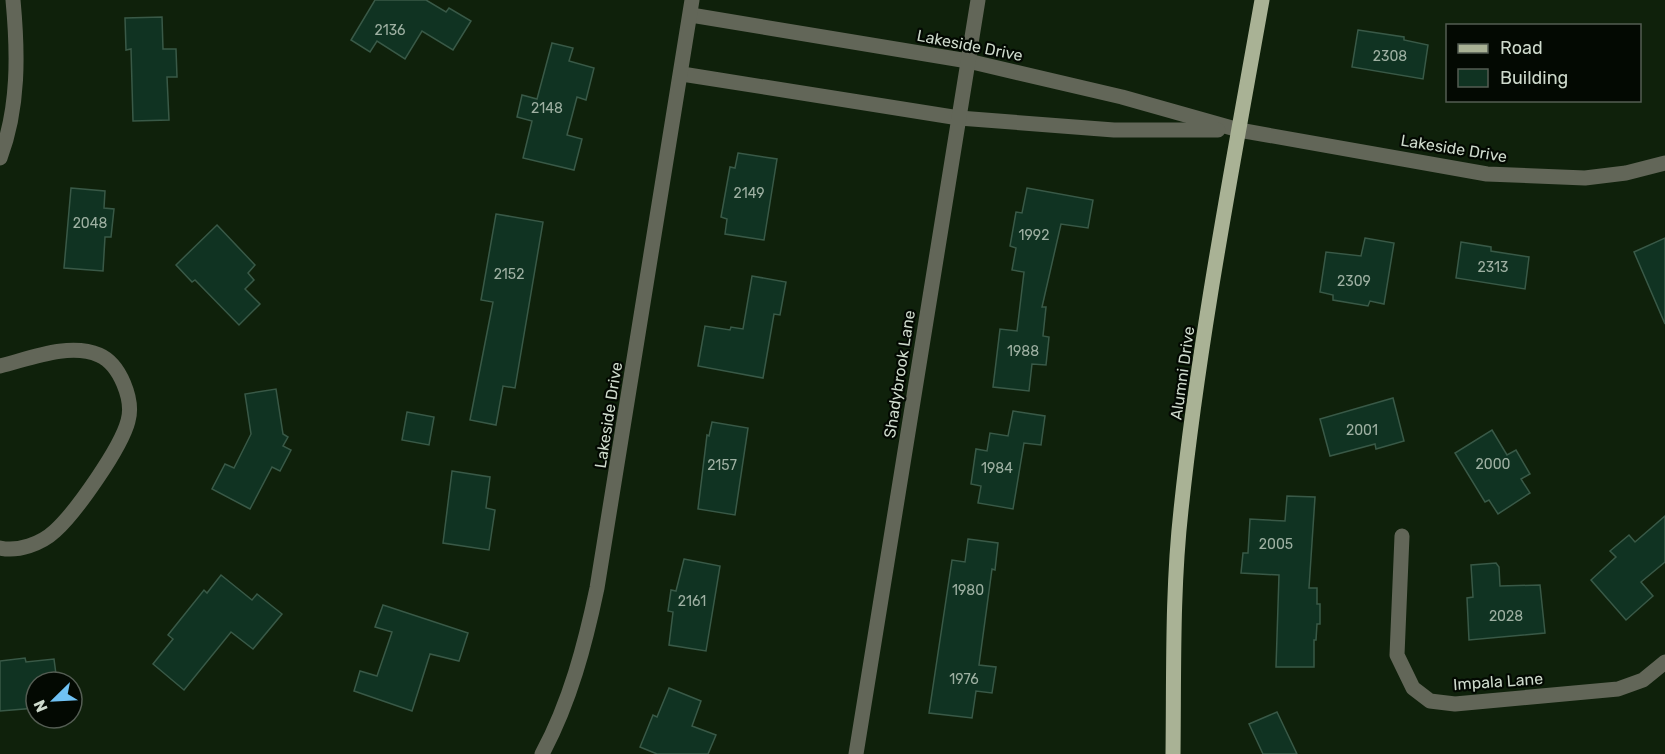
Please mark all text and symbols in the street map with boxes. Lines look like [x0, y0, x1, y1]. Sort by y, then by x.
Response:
house number: 2136 [374, 22, 406, 39]
legend [1446, 24, 1641, 102]
street label: Lakeside Drive [915, 26, 1025, 65]
text: Road [1500, 37, 1543, 59]
house number: 2308 [1373, 48, 1407, 65]
text: Building [1500, 67, 1568, 89]
house number: 2148 [531, 100, 563, 117]
street label: Lakeside Drive [1399, 131, 1509, 166]
house number: 2149 [733, 185, 765, 202]
house number: 2048 [73, 215, 107, 232]
house number: 1992 [1019, 227, 1049, 244]
house number: 2313 [1478, 259, 1508, 276]
house number: 2152 [494, 266, 524, 283]
house number: 2309 [1337, 273, 1371, 290]
street label: Shadybrook Lane [880, 309, 919, 439]
street label: Alumni Drive [1167, 325, 1198, 421]
house number: 1988 [1007, 343, 1039, 360]
street label: Lakeside Drive [591, 360, 626, 470]
house number: 2001 [1346, 422, 1378, 439]
house number: 2000 [1476, 456, 1511, 473]
house number: 2157 [707, 457, 737, 474]
house number: 1984 [981, 460, 1013, 477]
house number: 2005 [1259, 536, 1293, 553]
house number: 1980 [952, 582, 984, 599]
house number: 2161 [678, 593, 706, 610]
house number: 2028 [1489, 608, 1523, 625]
street label: Impala Lane [1452, 669, 1544, 694]
north arrow [24, 670, 84, 730]
house number: 1976 [949, 671, 979, 688]
text: N [30, 697, 52, 715]

